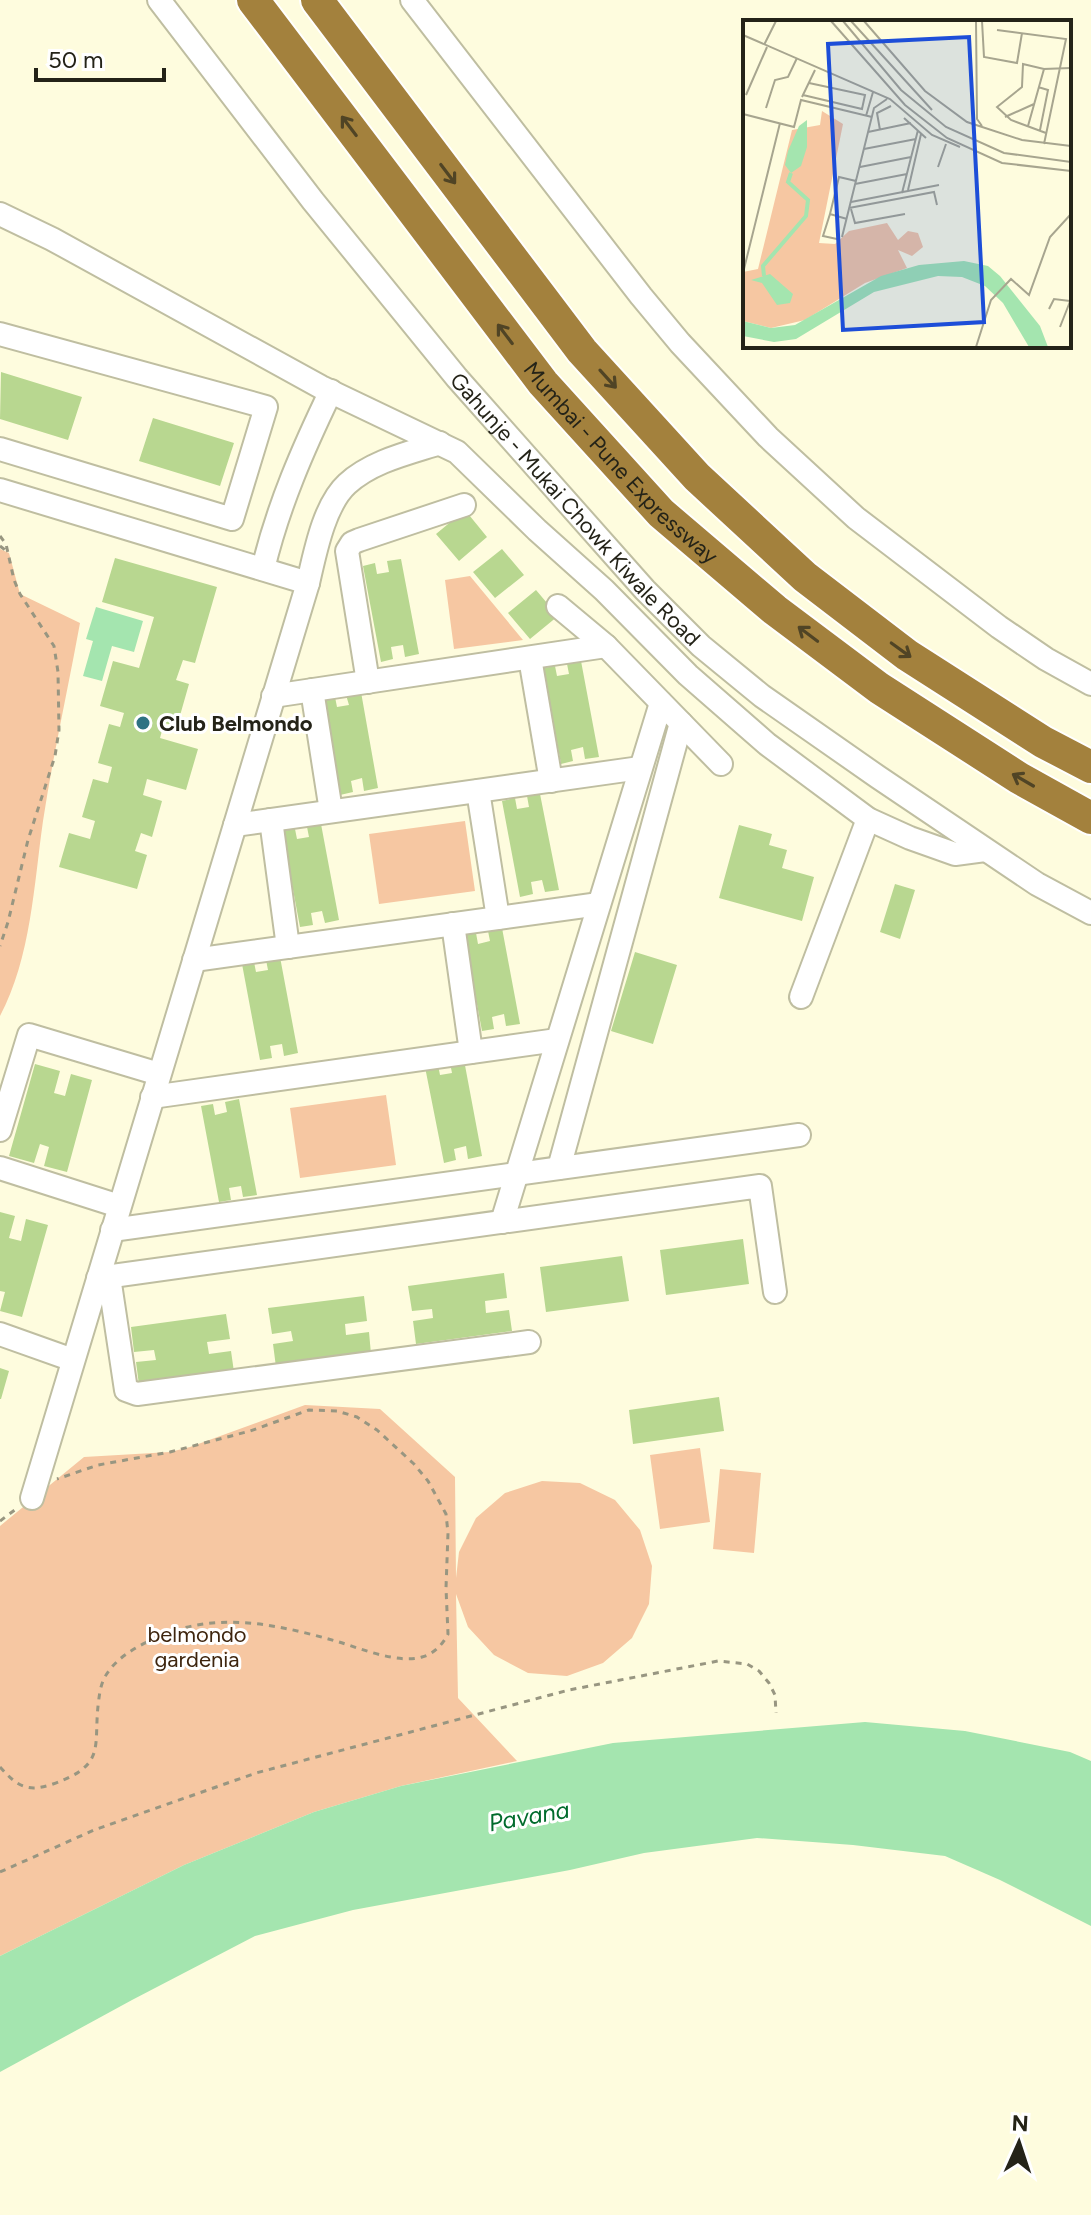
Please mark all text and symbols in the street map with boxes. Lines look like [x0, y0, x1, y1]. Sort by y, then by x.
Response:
inset map [743, 20, 1071, 348]
scale bar [36, 32, 164, 82]
text: 50 m [48, 45, 104, 74]
one-way arrow [340, 116, 357, 137]
one-way arrow [440, 163, 457, 184]
one-way arrow [497, 323, 514, 345]
street label: Mumbai - Pune Expressway [518, 356, 724, 569]
street label: Gahunje - Mukai Chowk Kiwale Road [445, 367, 706, 651]
one-way arrow [598, 369, 617, 389]
one-way arrow [798, 626, 819, 643]
one-way arrow [889, 642, 911, 658]
place label: Club Belmondo [159, 710, 313, 737]
marker: Club Belmondo [134, 714, 152, 732]
one-way arrow [1012, 772, 1035, 788]
park label: belmondo gardenia [147, 1621, 247, 1673]
water label: Pavana [486, 1795, 572, 1837]
north arrow [979, 2103, 1059, 2183]
text: N [1011, 2110, 1029, 2137]

